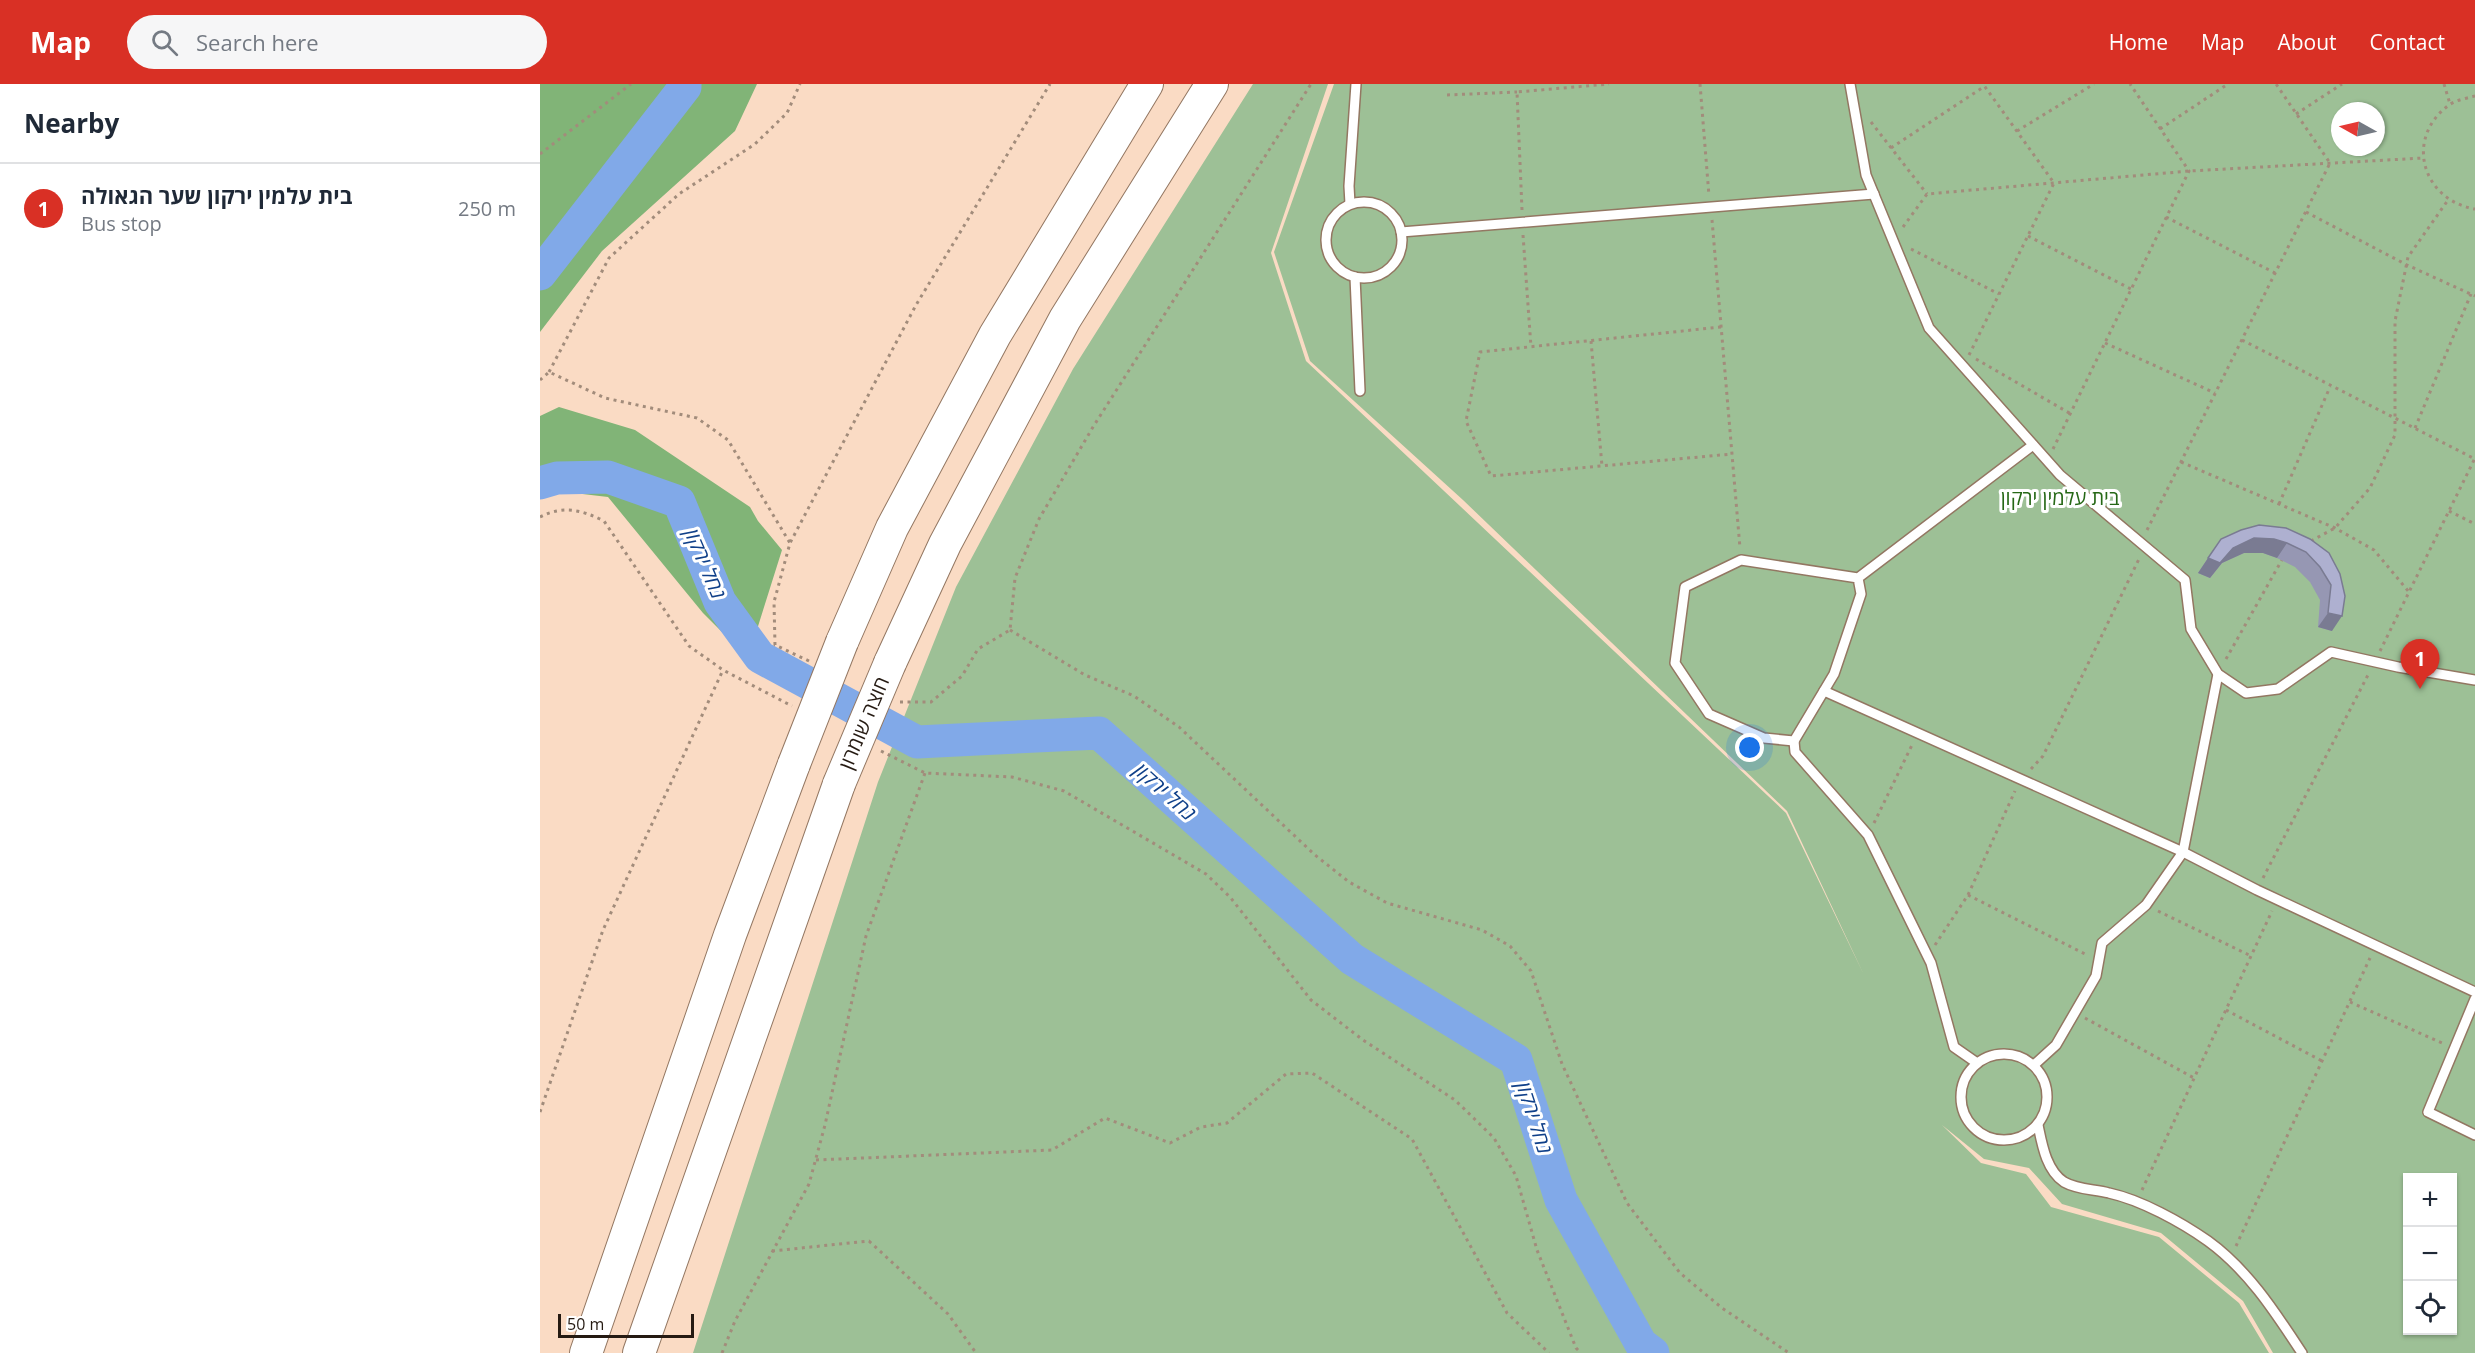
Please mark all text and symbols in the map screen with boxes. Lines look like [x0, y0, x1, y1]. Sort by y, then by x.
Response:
search box [127, 15, 547, 69]
text: Map [30, 23, 91, 61]
icon: search [148, 26, 181, 59]
text: Search here [196, 27, 319, 57]
text: Home [2109, 28, 2168, 56]
text: Map [2201, 28, 2244, 56]
text: About [2277, 28, 2337, 56]
text: Contact [2370, 28, 2445, 56]
north arrow [2331, 102, 2385, 156]
text: Nearby [24, 105, 119, 141]
text: בית עלמין ירקון שער הגאולה [81, 180, 352, 210]
text: 1 [38, 195, 49, 222]
text: 250 m [458, 195, 516, 222]
text: Bus stop [81, 210, 162, 237]
park label: בית עלמין ירקון [2001, 484, 2120, 511]
water label: נחל ירקון [678, 522, 733, 603]
pin: 1 [2400, 640, 2440, 689]
street label: חוצה שומרון [832, 672, 895, 773]
your location [1735, 733, 1764, 762]
water label: נחל ירקון [1127, 755, 1203, 827]
water label: נחל ירקון [1510, 1076, 1560, 1157]
map controls [2403, 1173, 2457, 1335]
button: + [2403, 1173, 2457, 1227]
button: − [2403, 1227, 2457, 1281]
button: locate [2403, 1281, 2457, 1335]
scale bar [558, 1311, 694, 1338]
text: 50 m [567, 1313, 604, 1335]

